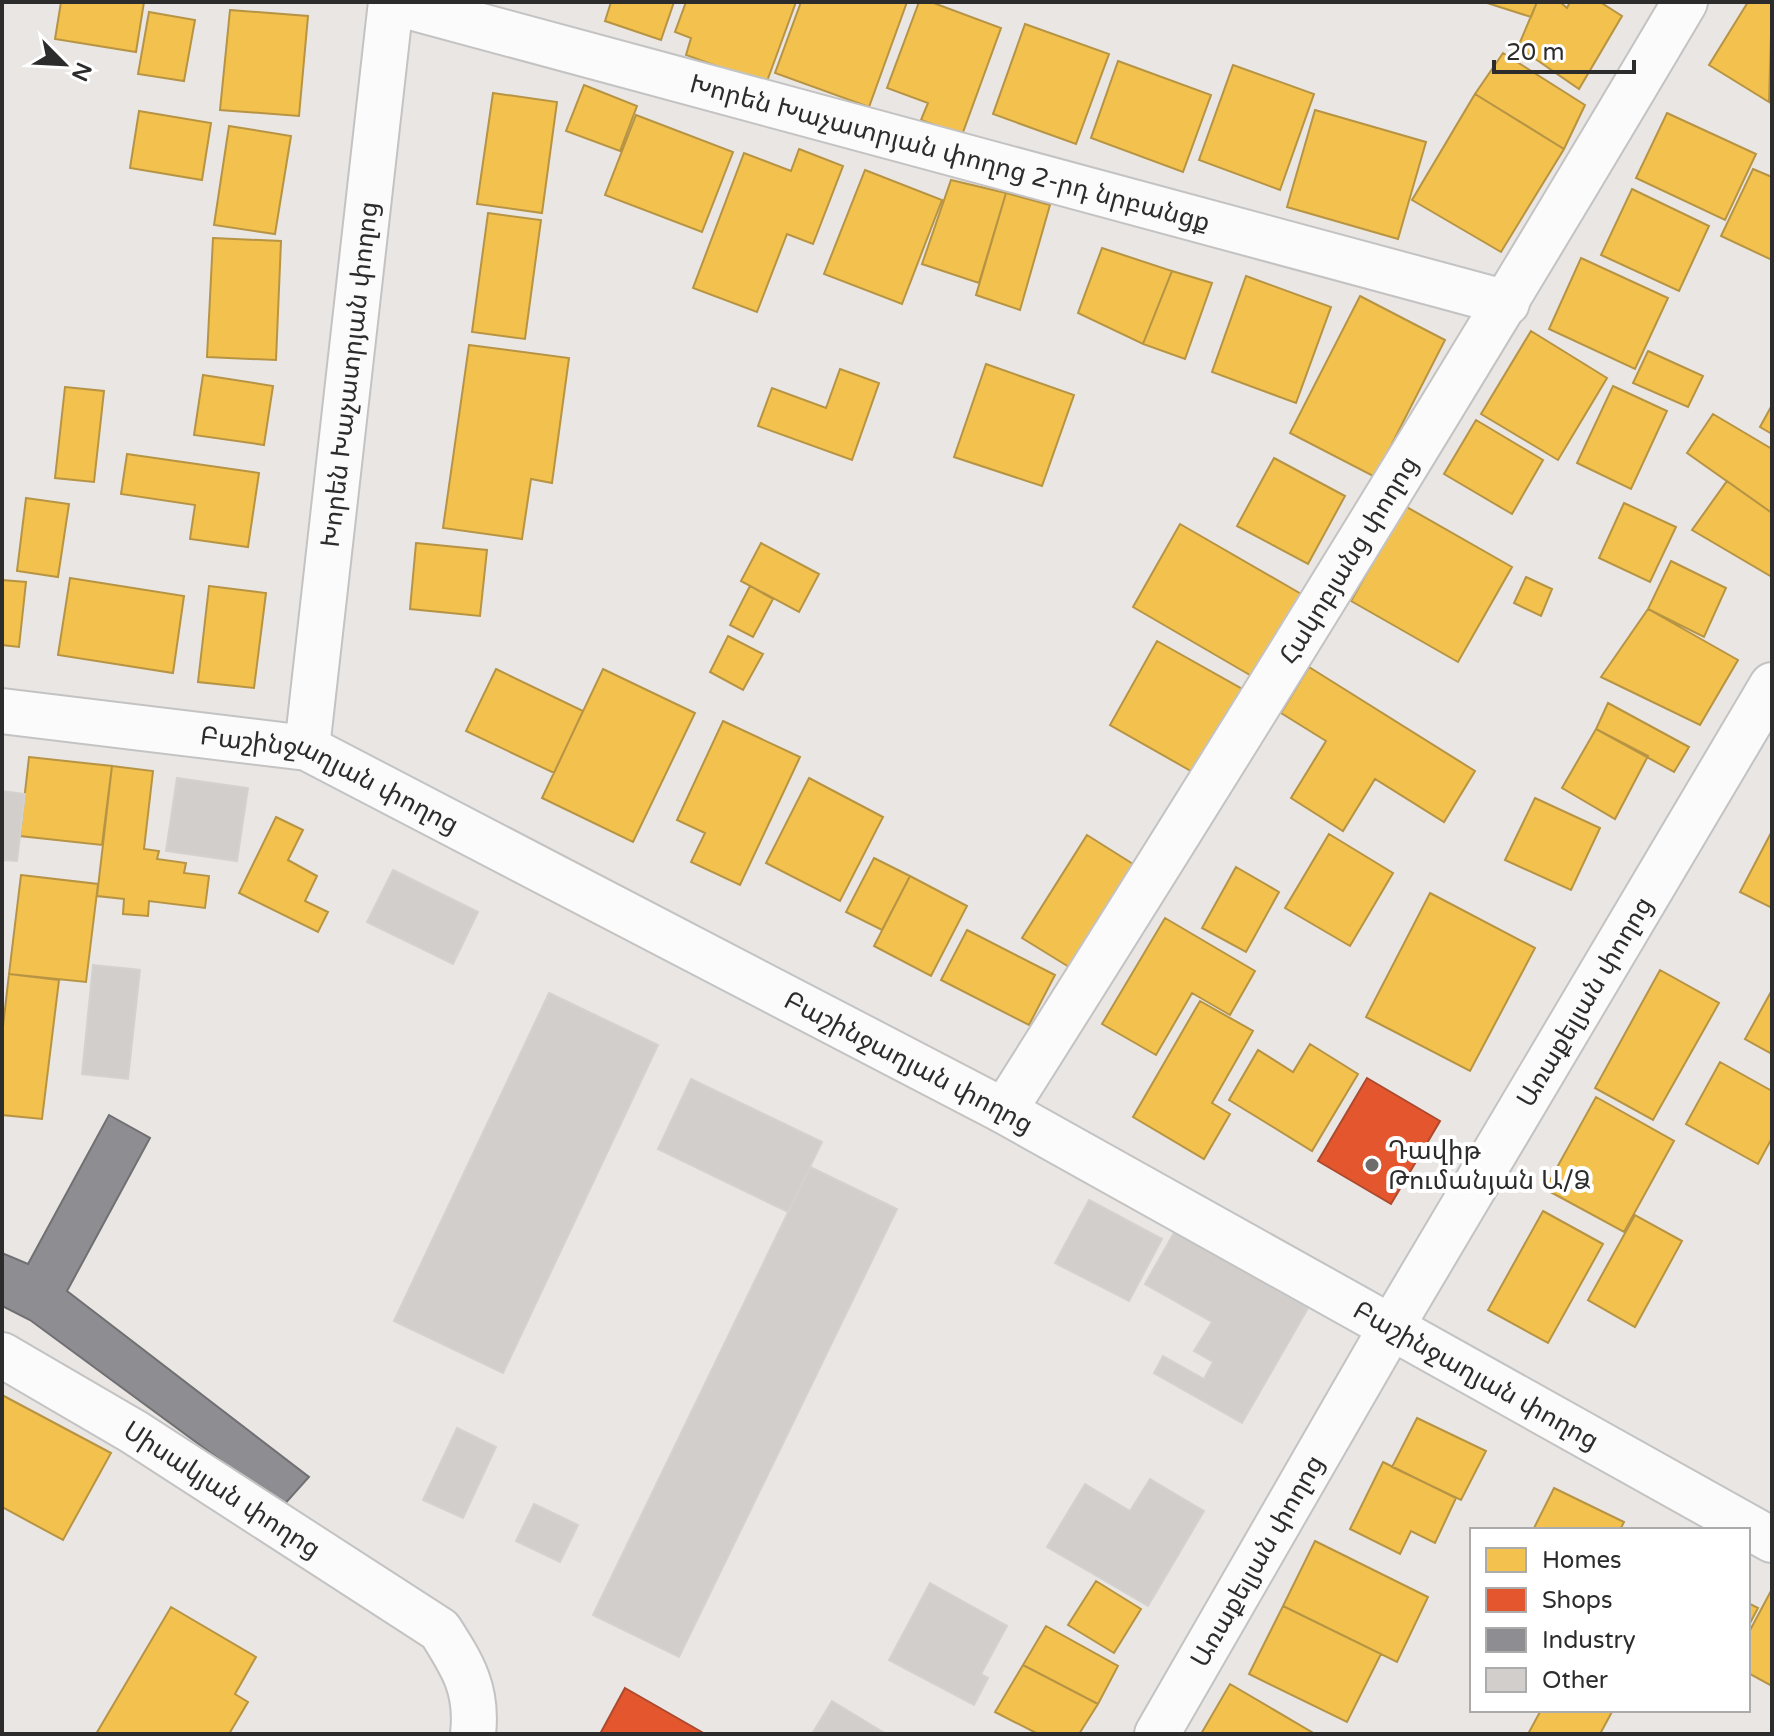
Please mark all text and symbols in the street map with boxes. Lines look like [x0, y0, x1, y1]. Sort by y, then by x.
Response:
north arrow [24, 24, 104, 104]
scale bar [1494, 24, 1634, 74]
text: 20 m [1506, 38, 1564, 67]
text: N [66, 58, 97, 85]
street label: Խորեն Խաչատրյան փողոց 2-րդ նրբանցք [686, 68, 1213, 238]
street label: Խորեն Խաչատրյան փողոց [315, 200, 384, 549]
street label: Հակոբյանց փողոց [1273, 450, 1424, 670]
street label: Բաշինջաղյան փողոց [198, 720, 464, 840]
street label: Առաքելյան փողոց [1510, 891, 1659, 1113]
street label: Բաշինջաղյան փողոց [779, 984, 1038, 1140]
place label: Դավիթ Թումանյան Ա/Ձ [1388, 1135, 1591, 1196]
marker: Դավիթ Թումանյան Ա/Ձ [1363, 1156, 1381, 1174]
street label: Բաշինջաղյան փողոց [1348, 1294, 1604, 1456]
street label: Սիսակյան փողոց [118, 1415, 326, 1565]
street label: Առաքելյան փողոց [1184, 1450, 1330, 1672]
legend [1470, 1528, 1750, 1712]
text: Homes [1542, 1546, 1622, 1575]
text: Shops [1542, 1586, 1612, 1615]
text: Industry [1542, 1626, 1636, 1655]
text: Other [1542, 1666, 1609, 1695]

